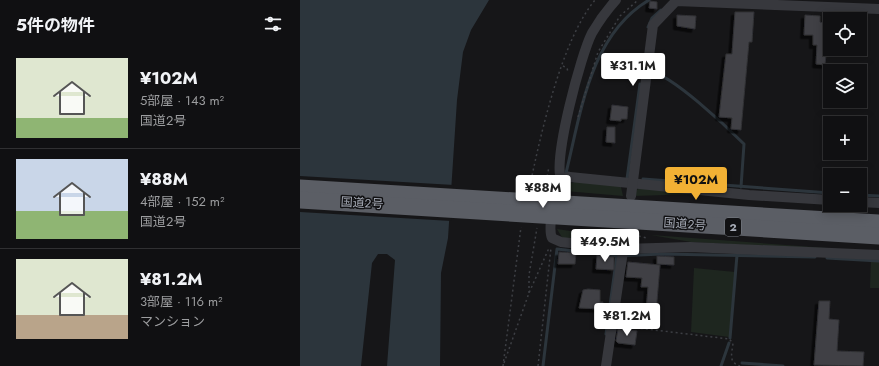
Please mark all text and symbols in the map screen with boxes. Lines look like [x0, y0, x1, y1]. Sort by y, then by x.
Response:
map controls [823, 12, 867, 212]
button: locate [823, 12, 867, 56]
text: 5件の物件 [16, 13, 95, 37]
icon: filters [262, 13, 284, 35]
pin: ¥31.1M [600, 53, 666, 87]
text: ¥31.1M [610, 56, 656, 75]
button: layers [823, 64, 867, 108]
text: ¥102M [140, 66, 198, 90]
icon: home [48, 74, 96, 122]
text: 5部屋 · 143 m² [140, 91, 224, 110]
text: 国道2号 [140, 111, 186, 130]
button: + [823, 116, 867, 160]
text: ¥88M [140, 167, 188, 191]
pin: ¥102M [668, 167, 724, 201]
button: − [823, 168, 867, 212]
text: ¥102M [674, 170, 718, 189]
icon: home [48, 175, 96, 223]
pin: ¥88M [519, 175, 567, 209]
text: ¥88M [525, 178, 561, 197]
text: 4部屋 · 152 m² [140, 192, 224, 211]
street label: 国道2号 [340, 193, 384, 213]
text: 国道2号 [140, 212, 186, 231]
street label: 国道2号 [663, 214, 707, 234]
road number: 2 [725, 218, 741, 236]
pin: ¥49.5M [572, 229, 638, 263]
text: ¥49.5M [580, 232, 630, 251]
text: ¥81.2M [140, 267, 202, 291]
icon: home [48, 275, 96, 323]
text: 3部屋 · 116 m² [140, 292, 223, 311]
pin: ¥81.2M [594, 303, 660, 337]
text: ¥81.2M [603, 306, 651, 325]
text: マンション [140, 312, 205, 331]

